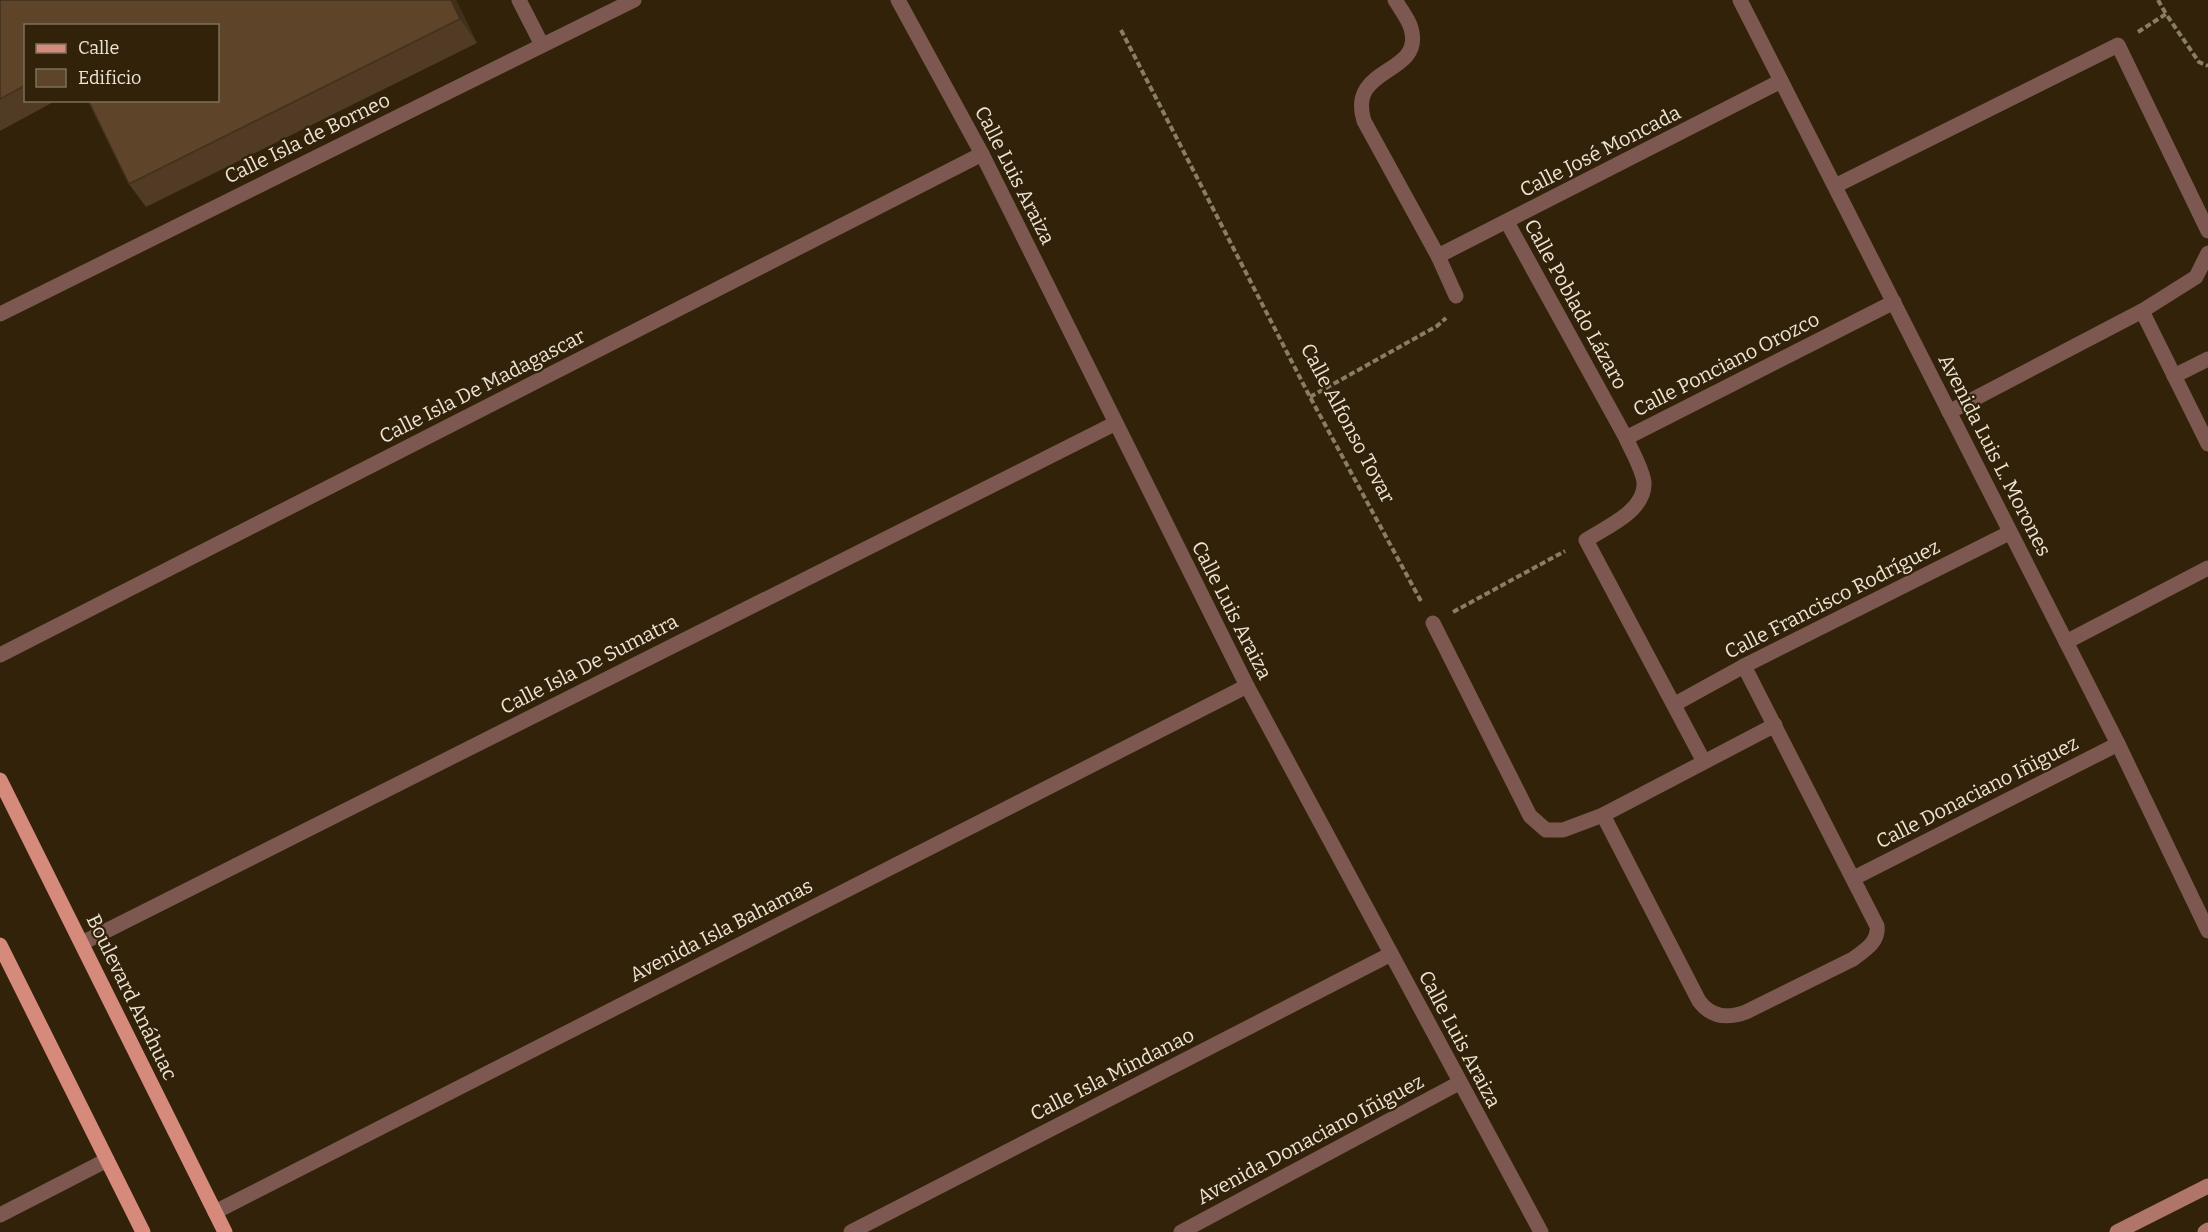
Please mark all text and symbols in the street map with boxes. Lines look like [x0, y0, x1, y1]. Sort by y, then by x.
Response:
legend [24, 24, 219, 102]
text: Calle [78, 37, 119, 59]
text: Edificio [78, 67, 141, 89]
street label: Calle Isla de Borneo [220, 87, 394, 189]
street label: Calle José Moncada [1516, 100, 1684, 202]
street label: Calle Luis Araiza [970, 102, 1060, 248]
street label: Calle Poblado Lázaro [1519, 215, 1633, 393]
street label: Calle Ponciano Orozco [1629, 307, 1823, 421]
street label: Calle Isla De Madagascar [375, 324, 589, 448]
street label: Calle Alfonso Tovar [1296, 339, 1400, 507]
street label: Avenida Luis L. Morones [1934, 350, 2056, 560]
street label: Calle Francisco Rodríguez [1720, 534, 1944, 664]
street label: Calle Luis Araiza [1187, 537, 1277, 683]
street label: Calle Isla De Sumatra [496, 609, 682, 719]
street label: Calle Donaciano Iñiguez [1872, 731, 2082, 853]
street label: Avenida Isla Bahamas [625, 873, 817, 987]
street label: Boulevard Anáhuac [81, 910, 183, 1084]
street label: Calle Luis Araiza [1414, 966, 1506, 1112]
street label: Calle Isla Mindanao [1026, 1022, 1198, 1126]
street label: Avenida Donaciano Iñiguez [1193, 1069, 1427, 1209]

